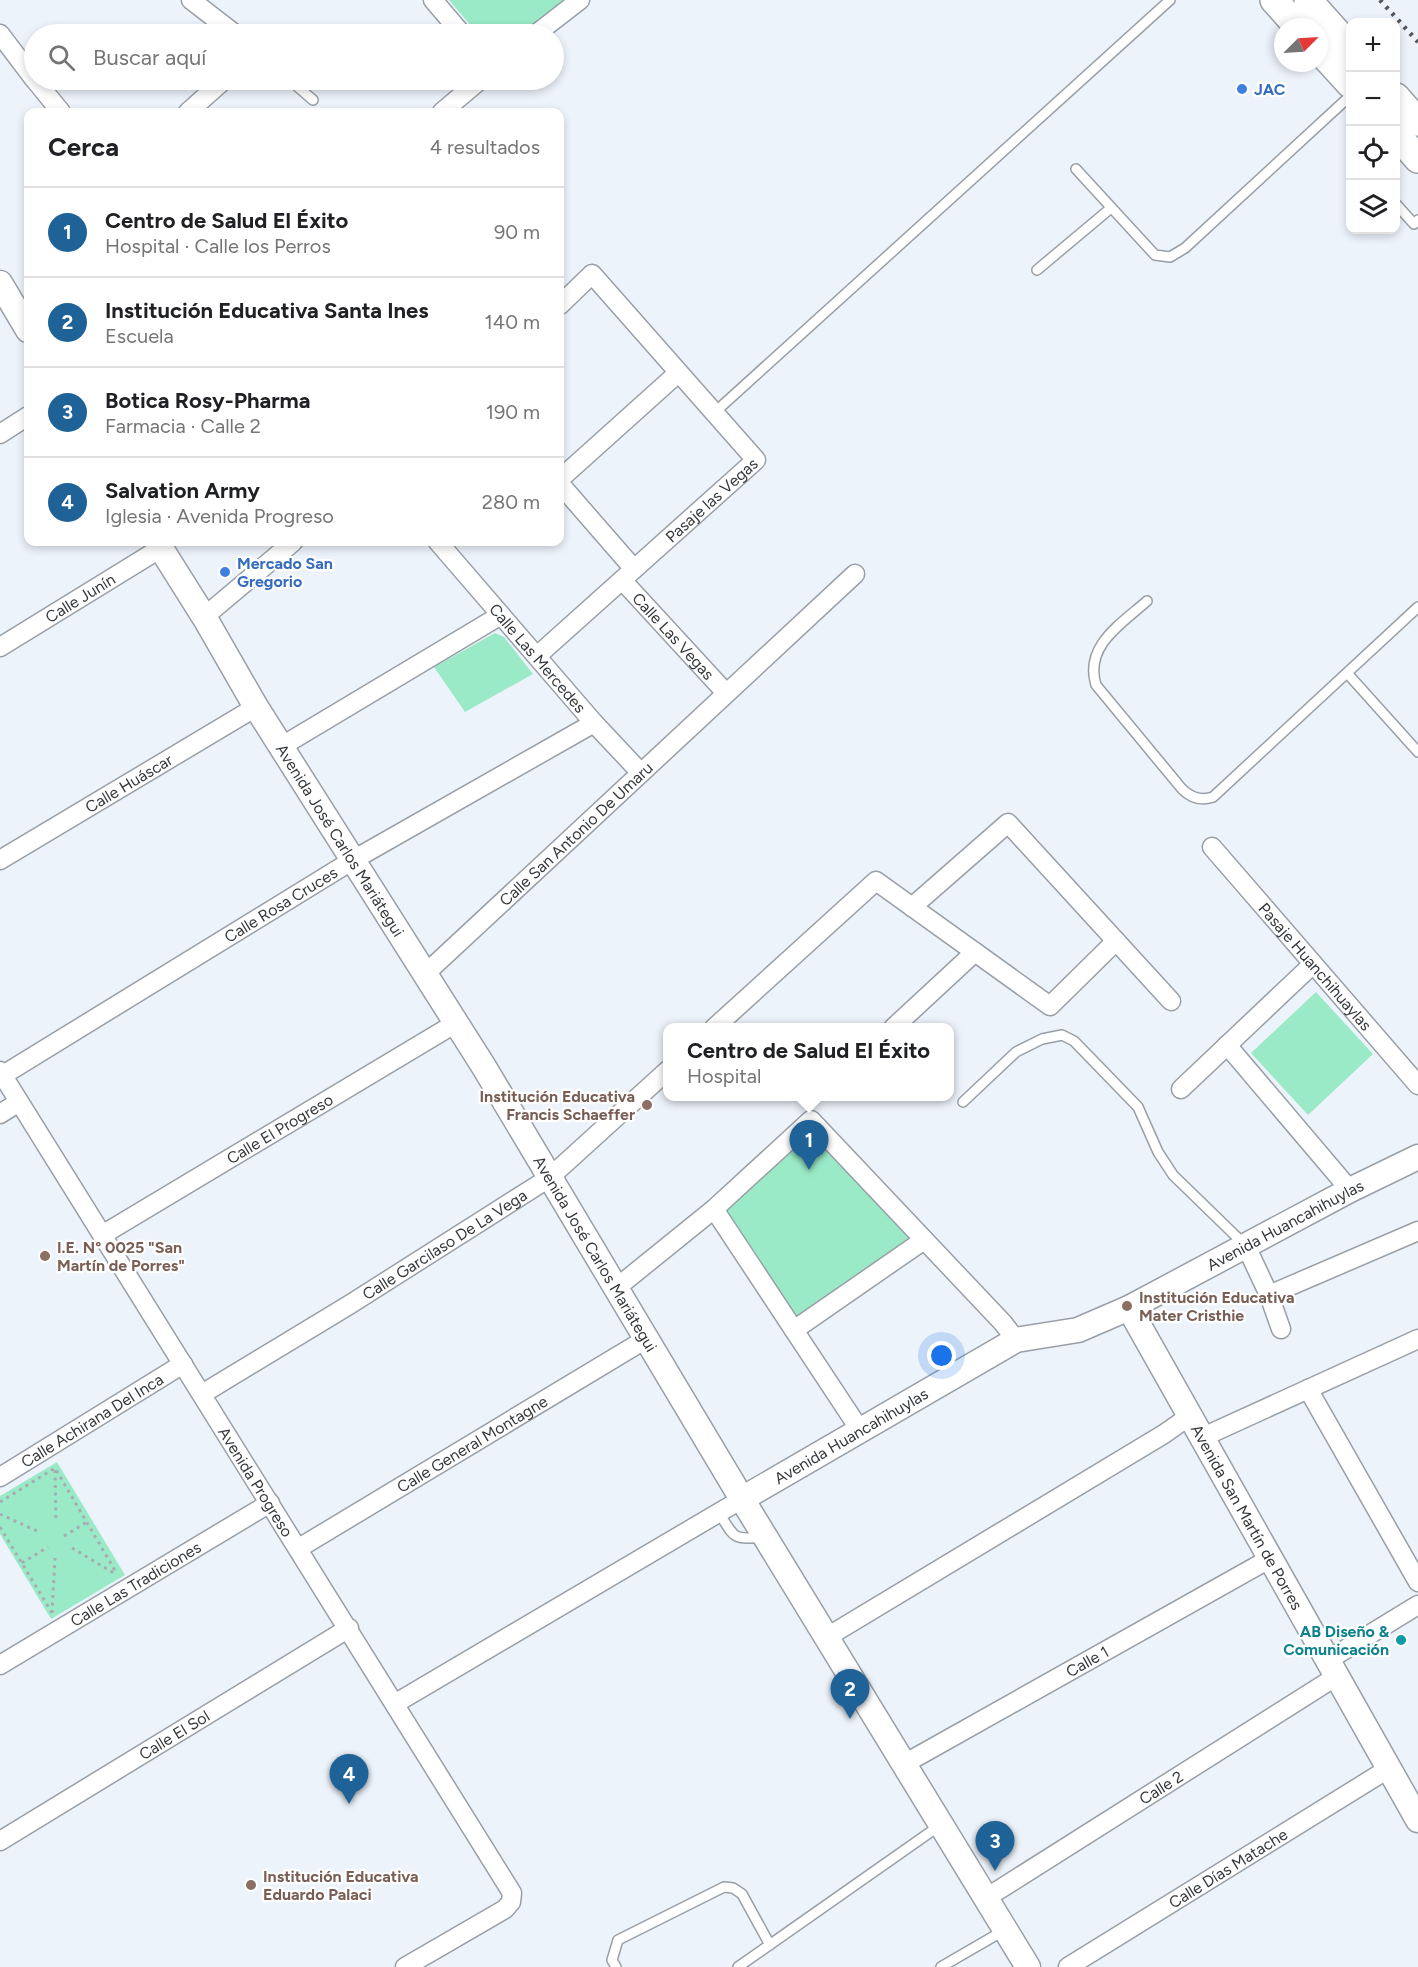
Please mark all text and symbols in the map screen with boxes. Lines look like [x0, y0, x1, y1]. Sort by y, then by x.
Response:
north arrow [1274, 18, 1328, 72]
map controls [1346, 18, 1400, 234]
button: + [1346, 18, 1400, 72]
search box [24, 24, 564, 90]
icon: search [45, 41, 78, 74]
text: Buscar aquí [93, 44, 206, 71]
button: − [1346, 72, 1400, 126]
place label: JAC [1254, 80, 1286, 99]
marker: JAC [1235, 82, 1249, 96]
button: locate [1346, 126, 1400, 180]
text: Cerca [48, 131, 119, 163]
text: 4 resultados [430, 135, 540, 159]
button: layers [1346, 180, 1400, 234]
text: Centro de Salud El Éxito [105, 207, 348, 234]
text: 1 [63, 220, 72, 244]
text: 90 m [494, 220, 540, 244]
text: Hospital · Calle los Perros [105, 234, 331, 258]
text: Institución Educativa Santa Ines [105, 297, 429, 324]
text: 2 [62, 310, 73, 334]
text: 140 m [485, 310, 540, 334]
text: Escuela [105, 324, 174, 348]
text: Botica Rosy-Pharma [105, 387, 310, 414]
text: 3 [62, 400, 73, 424]
text: 190 m [486, 400, 540, 424]
text: Farmacia · Calle 2 [105, 414, 261, 438]
street label: Pasaje las Vegas [662, 454, 762, 547]
text: Salvation Army [105, 477, 260, 504]
text: 4 [61, 490, 74, 514]
text: 280 m [482, 490, 540, 514]
text: Iglesia · Avenida Progreso [105, 504, 334, 528]
place label: Mercado San Gregorio [237, 554, 333, 591]
marker: Mercado San Gregorio [218, 565, 232, 579]
street label: Calle Junín [42, 570, 119, 627]
street label: Calle Las Vegas [628, 589, 718, 684]
street label: Calle Las Mercedes [485, 600, 590, 717]
street label: Avenida José Carlos Mariátegui [272, 740, 408, 940]
street label: Calle Huáscar [82, 750, 177, 817]
street label: Calle San Antonio De Umaru [496, 758, 657, 910]
street label: Calle Rosa Cruces [221, 863, 341, 947]
street label: Pasaje Huanchihuaylas [1255, 899, 1375, 1035]
popup [663, 1023, 954, 1101]
text: Centro de Salud El Éxito [687, 1037, 930, 1064]
text: Hospital [687, 1064, 761, 1088]
place label: Institución Educativa Francis Schaeffer [479, 1087, 635, 1124]
street label: Calle El Progreso [223, 1090, 336, 1168]
marker: Institución Educativa Francis Schaeffer [640, 1098, 654, 1112]
pin: 1 [790, 1120, 828, 1170]
street label: Avenida José Carlos Mariátegui [529, 1153, 661, 1355]
street label: Avenida Huancahihuylas [1204, 1176, 1367, 1275]
street label: Calle Garcilaso De La Vega [359, 1186, 530, 1304]
place label: I.E. N° 0025 "San Martín de Porres" [57, 1238, 185, 1275]
marker: I.E. N° 0025 "San Martín de Porres" [38, 1249, 52, 1263]
place label: Institución Educativa Mater Cristhie [1139, 1288, 1295, 1325]
marker: Institución Educativa Mater Cristhie [1120, 1299, 1134, 1313]
your location [927, 1341, 956, 1370]
street label: Calle Achirana Del Inca [18, 1370, 167, 1472]
street label: Avenida Huancahihuylas [771, 1384, 932, 1488]
street label: Calle General Montagne [394, 1392, 551, 1497]
street label: Avenida San Martín de Porres [1187, 1421, 1306, 1613]
street label: Avenida Progreso [214, 1424, 297, 1541]
street label: Calle Las Tradiciones [67, 1538, 205, 1631]
place label: AB Diseño & Comunicación [1283, 1622, 1390, 1659]
marker: AB Diseño & Comunicación [1394, 1633, 1408, 1647]
street label: Calle 1 [1063, 1642, 1112, 1681]
pin: 2 [830, 1670, 870, 1719]
street label: Calle El Sol [136, 1706, 213, 1764]
pin: 4 [330, 1754, 368, 1804]
street label: Calle 2 [1136, 1767, 1187, 1809]
pin: 3 [976, 1822, 1014, 1871]
street label: Calle Días Matache [1165, 1824, 1291, 1912]
place label: Institución Educativa Eduardo Palaci [263, 1867, 419, 1904]
marker: Institución Educativa Eduardo Palaci [244, 1878, 258, 1892]

